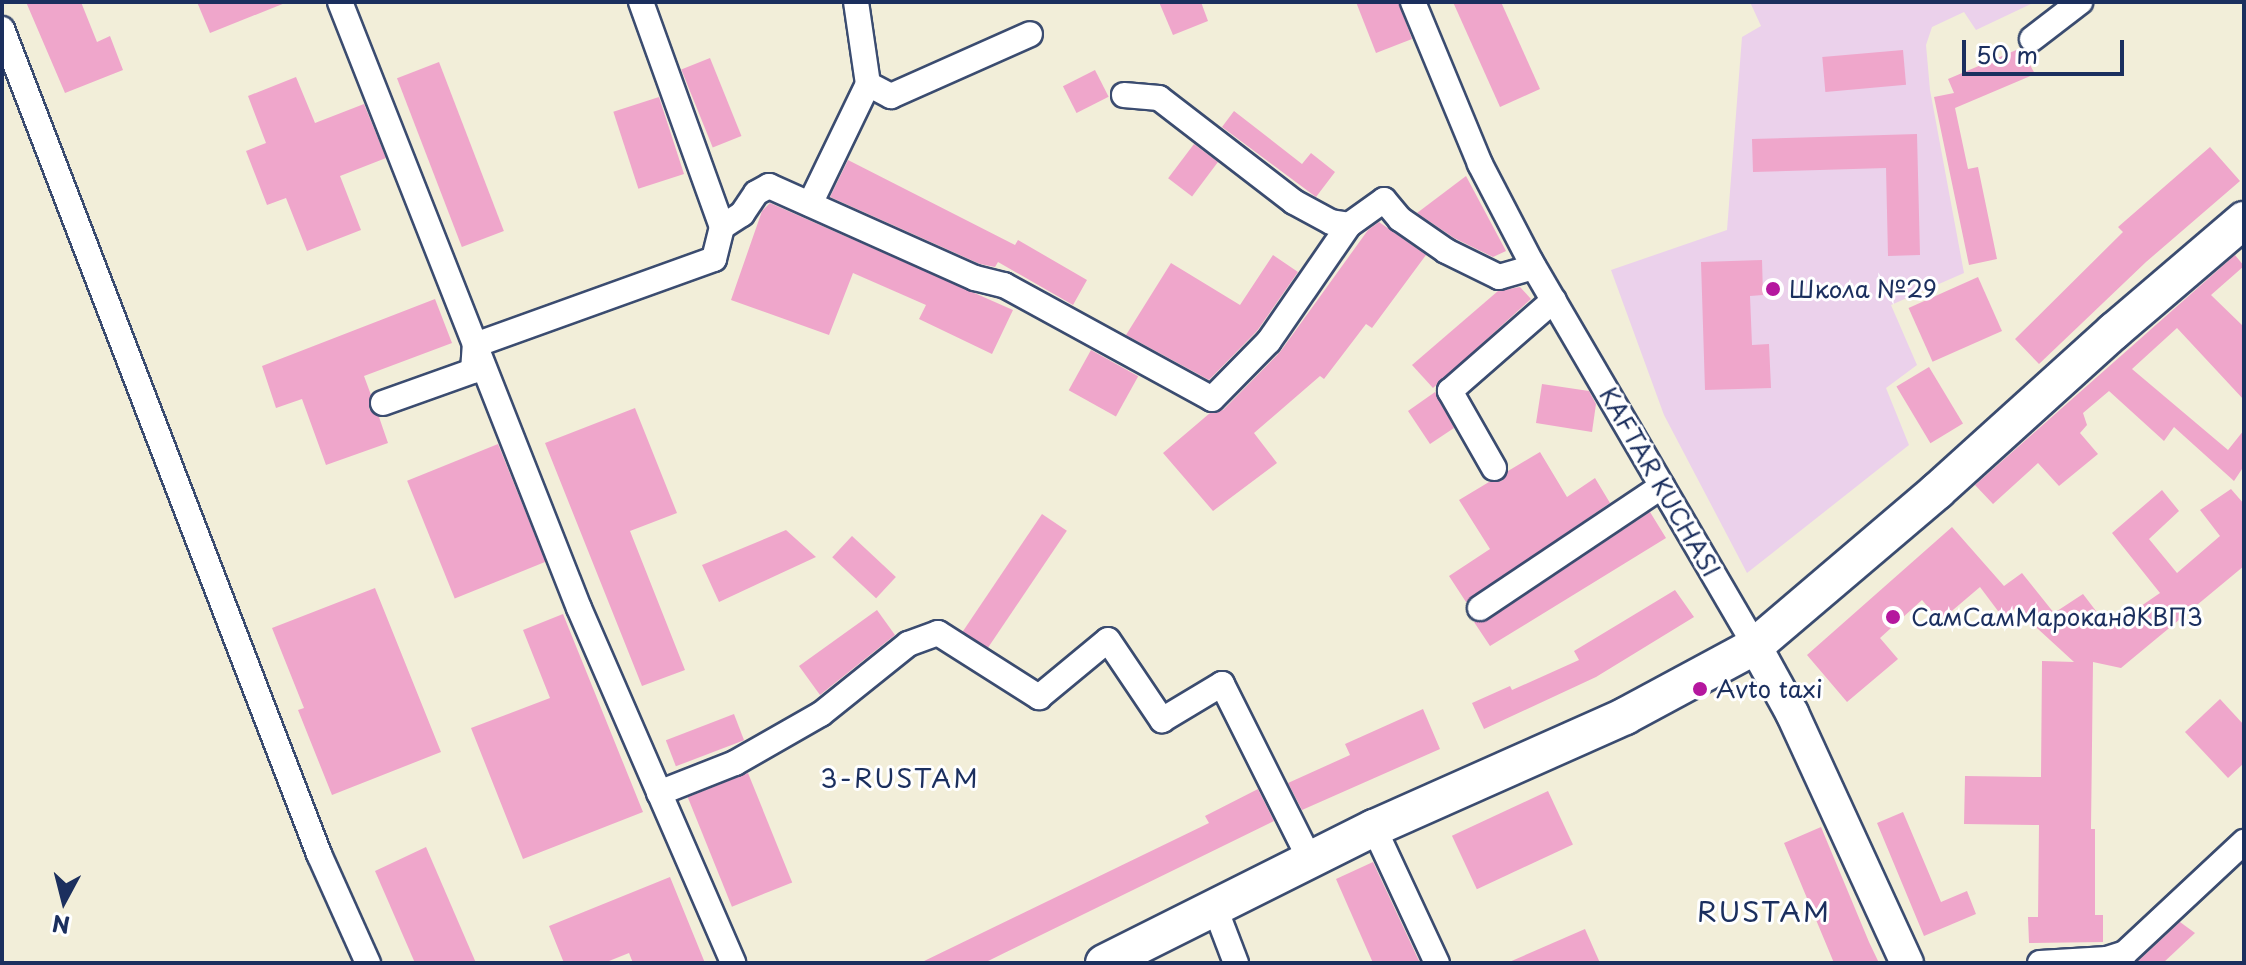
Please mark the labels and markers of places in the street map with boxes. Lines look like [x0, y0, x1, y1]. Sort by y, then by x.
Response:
place label: Школа №29 [1789, 275, 1938, 303]
marker: Школа №29 [1764, 280, 1782, 298]
place label: СамСамМарокандКВП3 [1911, 603, 2203, 631]
marker: СамСамМарокандКВП3 [1882, 606, 1904, 628]
place label: Avto taxi [1716, 675, 1822, 703]
marker: Avto taxi [1691, 680, 1709, 698]

